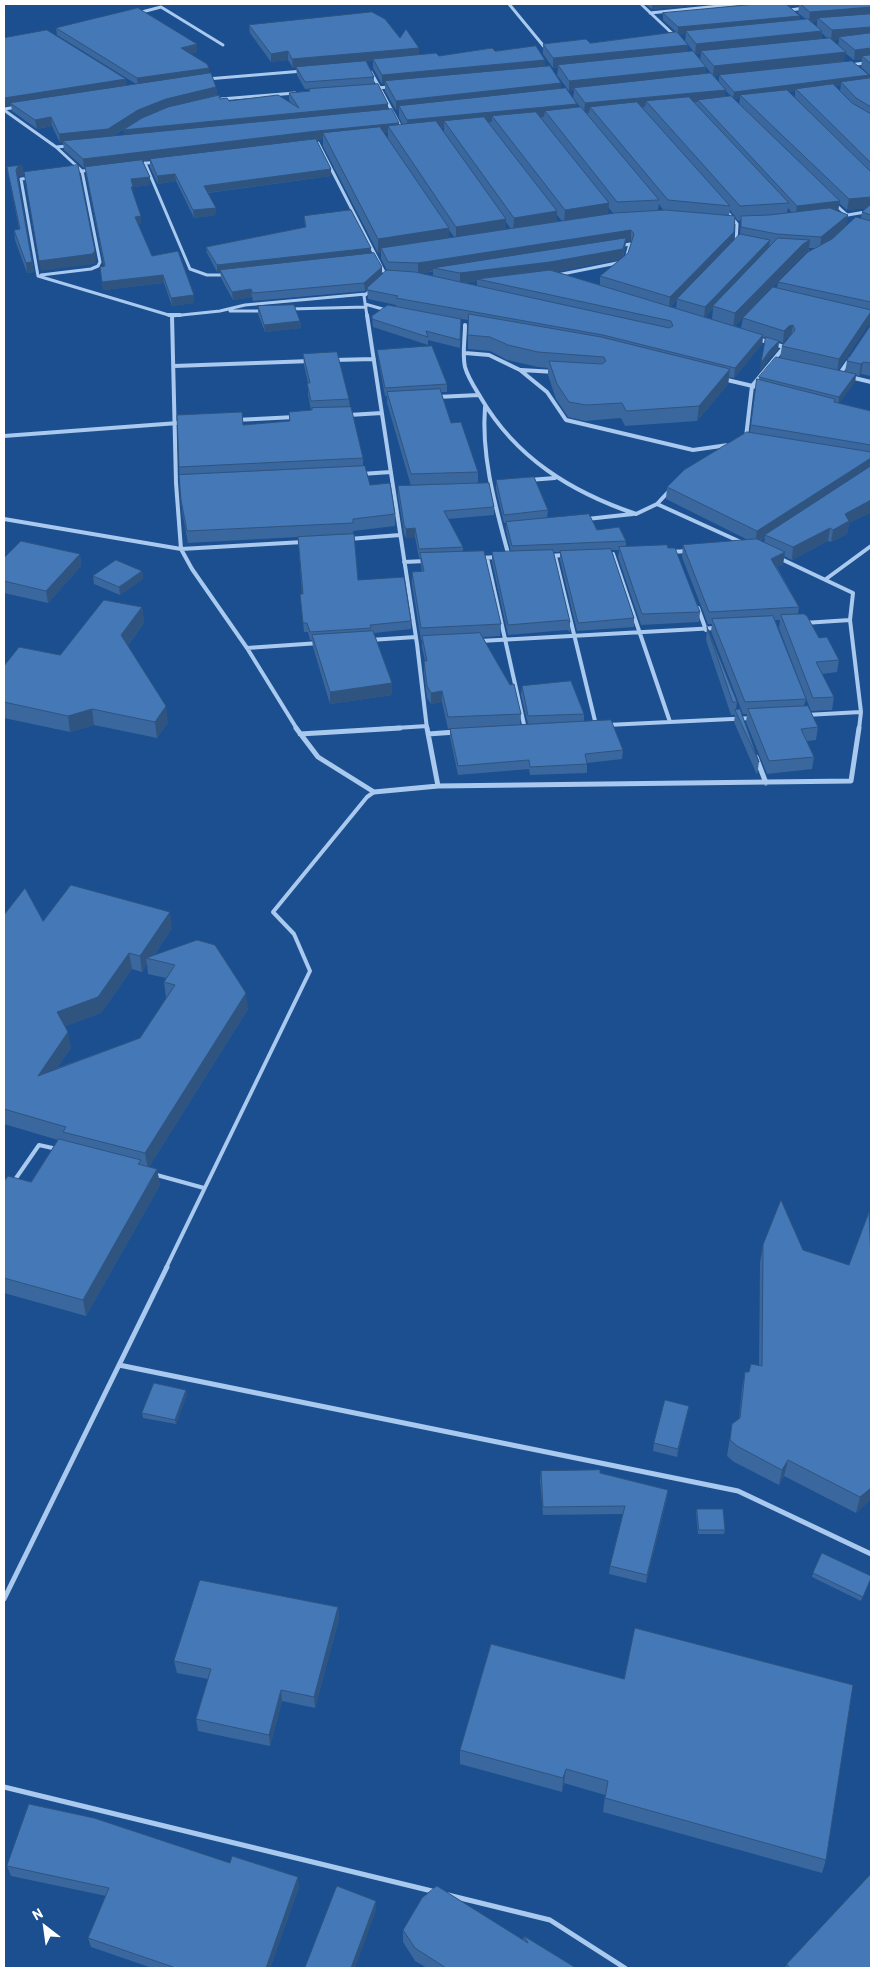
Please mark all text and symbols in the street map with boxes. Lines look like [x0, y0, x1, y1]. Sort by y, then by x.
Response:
north arrow [20, 1902, 70, 1952]
text: N [29, 1904, 46, 1923]

